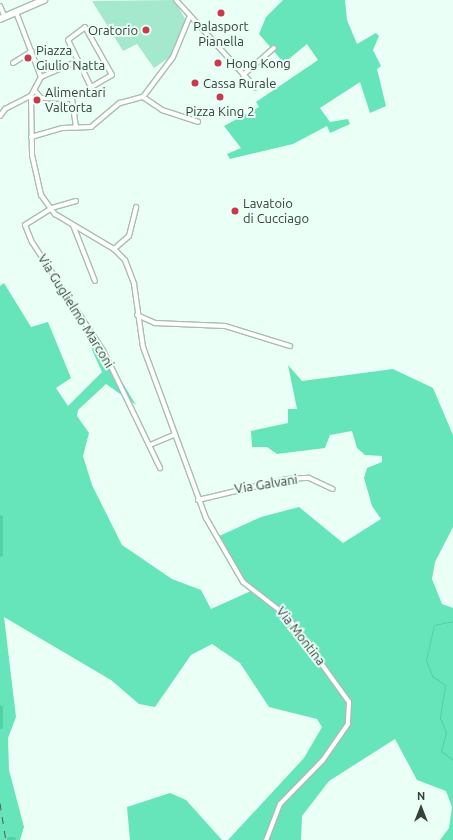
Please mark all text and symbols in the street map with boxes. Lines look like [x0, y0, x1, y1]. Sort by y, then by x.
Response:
marker: Palasport Pianella [216, 8, 226, 18]
place label: Palasport Pianella [193, 19, 249, 50]
place label: Oratorio [88, 22, 138, 38]
marker: Oratorio [141, 25, 151, 35]
place label: Piazza Giulio Natta [36, 43, 105, 74]
marker: Piazza Giulio Natta [23, 53, 33, 63]
place label: Hong Kong [226, 55, 291, 71]
marker: Hong Kong [213, 58, 223, 68]
place label: Cassa Rurale [203, 75, 276, 91]
marker: Cassa Rurale [190, 78, 200, 88]
place label: Alimentari Valtorta [45, 85, 106, 116]
marker: Pizza King 2 [215, 92, 225, 102]
marker: Alimentari Valtorta [32, 95, 42, 105]
place label: Pizza King 2 [185, 103, 255, 119]
place label: Lavatoio di Cucciago [243, 196, 309, 227]
marker: Lavatoio di Cucciago [230, 206, 240, 216]
street label: Via Guglielmo Marconi [35, 251, 117, 371]
street label: Via Galvani [233, 471, 299, 497]
street label: Via Montina [273, 604, 329, 668]
north arrow [401, 788, 441, 828]
text: N [417, 790, 425, 802]

